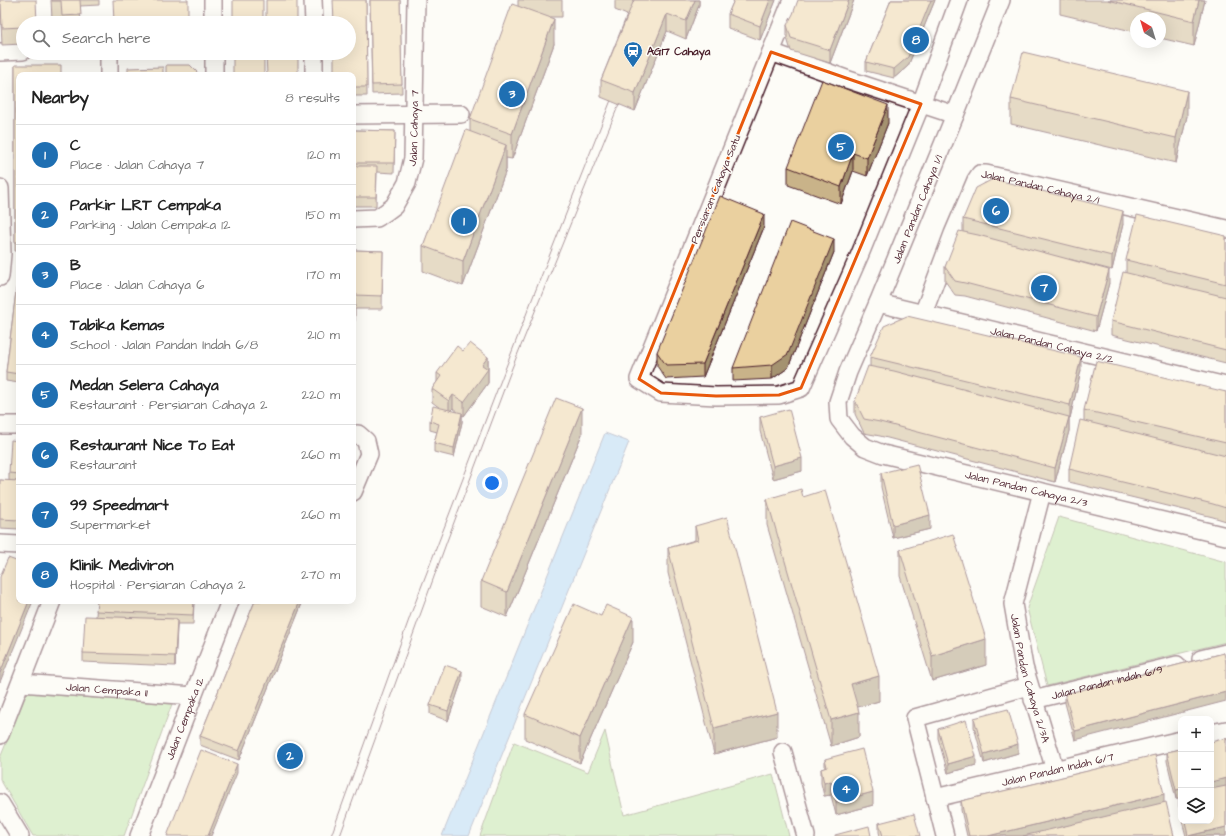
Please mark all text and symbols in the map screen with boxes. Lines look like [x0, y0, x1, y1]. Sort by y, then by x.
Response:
north arrow [1130, 12, 1166, 48]
search box [16, 16, 356, 60]
pin: 8 [903, 25, 929, 55]
icon: search [30, 27, 52, 49]
text: Search here [62, 28, 151, 49]
station icon: AG17 Cahaya [622, 40, 644, 68]
place label: AG17 Cahaya [647, 44, 711, 61]
pin: 3 [499, 79, 525, 109]
text: Nearby [32, 86, 89, 110]
text: 8 results [285, 89, 340, 107]
street label: Jalan Cahaya 7 [404, 90, 423, 168]
street label: Persiaran Cahaya Satu [687, 132, 745, 246]
pin: 5 [828, 132, 854, 162]
text: C [70, 135, 81, 156]
text: 1 [44, 146, 46, 164]
text: 120 m [307, 146, 340, 164]
street label: Jalan Pandan Cahaya 1/1 [889, 152, 947, 266]
text: Place · Jalan Cahaya 7 [70, 156, 204, 174]
street label: Jalan Pandan Cahaya 2/1 [981, 167, 1101, 208]
text: Parkir LRT Cempaka [70, 195, 221, 216]
pin: 6 [983, 196, 1009, 226]
text: 2 [41, 206, 49, 224]
text: 150 m [306, 206, 340, 224]
pin: 1 [451, 206, 477, 236]
text: Parking · Jalan Cempaka 12 [70, 216, 230, 234]
text: B [70, 255, 81, 276]
text: 3 [42, 266, 48, 284]
text: 170 m [307, 266, 340, 284]
pin: 7 [1031, 273, 1057, 303]
text: Place · Jalan Cahaya 6 [70, 276, 204, 294]
text: Tabika Kemas [70, 315, 165, 336]
street label: Jalan Pandan Cahaya 2/2 [989, 323, 1116, 367]
text: 4 [41, 326, 49, 344]
text: 210 m [307, 326, 340, 344]
text: School · Jalan Pandan Indah 6/8 [70, 336, 258, 354]
text: Medan Selera Cahaya [70, 375, 219, 396]
text: 5 [40, 386, 50, 404]
text: 220 m [302, 386, 340, 404]
text: Restaurant · Persiaran Cahaya 2 [70, 396, 267, 414]
text: Restaurant Nice To Eat [70, 435, 235, 456]
text: 6 [41, 446, 49, 464]
text: 260 m [301, 446, 340, 464]
text: Restaurant [70, 456, 137, 474]
street label: Jalan Pandan Cahaya 2/3 [963, 467, 1089, 511]
your location [482, 473, 502, 493]
text: 99 Speedmart [70, 495, 169, 516]
text: 7 [41, 506, 49, 524]
text: 260 m [301, 506, 340, 524]
text: Supermarket [70, 516, 151, 534]
text: Klinik Mediviron [70, 555, 173, 576]
text: 8 [41, 566, 49, 584]
text: 270 m [301, 566, 340, 584]
text: Hospital · Persiaran Cahaya 2 [70, 576, 245, 594]
street label: Jalan Pandan Cahaya 2/3A [1007, 613, 1053, 745]
street label: Jalan Pandan Indah 6/9 [1050, 662, 1164, 703]
street label: Jalan Cempaka 12 [162, 675, 208, 762]
street label: Jalan Cempaka 11 [65, 679, 149, 701]
map controls [1178, 716, 1214, 824]
button: + [1178, 716, 1214, 752]
pin: 2 [277, 741, 303, 771]
street label: Jalan Pandan Indah 6/7 [1000, 749, 1116, 790]
button: − [1178, 752, 1214, 788]
pin: 4 [833, 774, 859, 804]
button: layers [1178, 788, 1214, 824]

